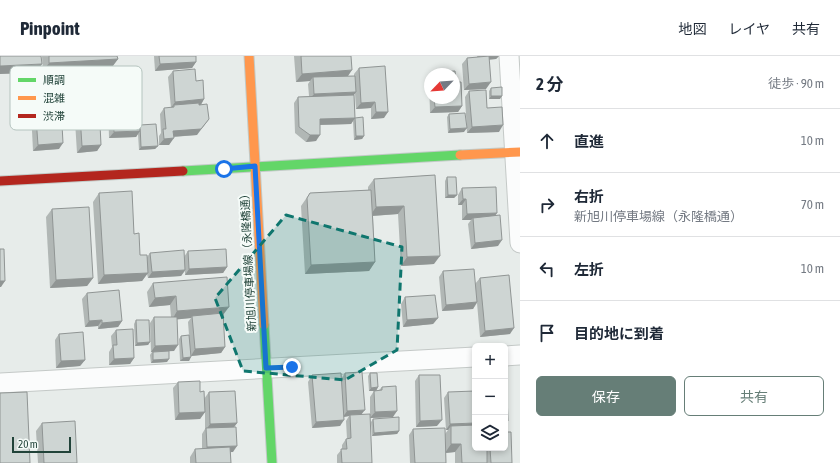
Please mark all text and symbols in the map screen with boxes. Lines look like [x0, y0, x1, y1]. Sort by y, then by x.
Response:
text: Pinpoint [20, 17, 80, 39]
text: 地図 [678, 21, 706, 37]
text: レイヤ [728, 21, 770, 37]
text: 共有 [792, 21, 820, 37]
legend [10, 66, 142, 130]
north arrow [424, 68, 460, 104]
text: 順調 [43, 74, 65, 86]
text: 2 分 [536, 74, 563, 94]
text: 徒歩 · 90 m [768, 76, 824, 91]
text: 混雑 [43, 92, 65, 104]
text: 渋滞 [43, 110, 65, 122]
icon: ahead [536, 130, 558, 152]
text: 直進 [574, 133, 604, 150]
text: 10 m [801, 133, 824, 148]
route start [215, 160, 233, 178]
street label: 新旭川停車場線（永隆橋通） [238, 188, 258, 332]
text: 右折 [574, 188, 604, 205]
icon: right [536, 194, 558, 216]
text: 70 m [801, 197, 824, 212]
text: 新旭川停車場線（永隆橋通） [574, 209, 743, 224]
icon: left [536, 258, 558, 280]
text: 左折 [574, 261, 604, 278]
text: 10 m [801, 261, 824, 276]
icon: arrive [536, 322, 558, 344]
text: 目的地に到着 [574, 325, 664, 342]
map controls [472, 343, 508, 451]
button: + [472, 343, 508, 379]
route end [283, 358, 301, 376]
button: 保存 [536, 376, 676, 416]
button: 共有 [684, 376, 824, 416]
button: − [472, 379, 508, 415]
button: layers [472, 415, 508, 451]
scale bar [12, 435, 71, 454]
text: 20 m [18, 438, 38, 450]

